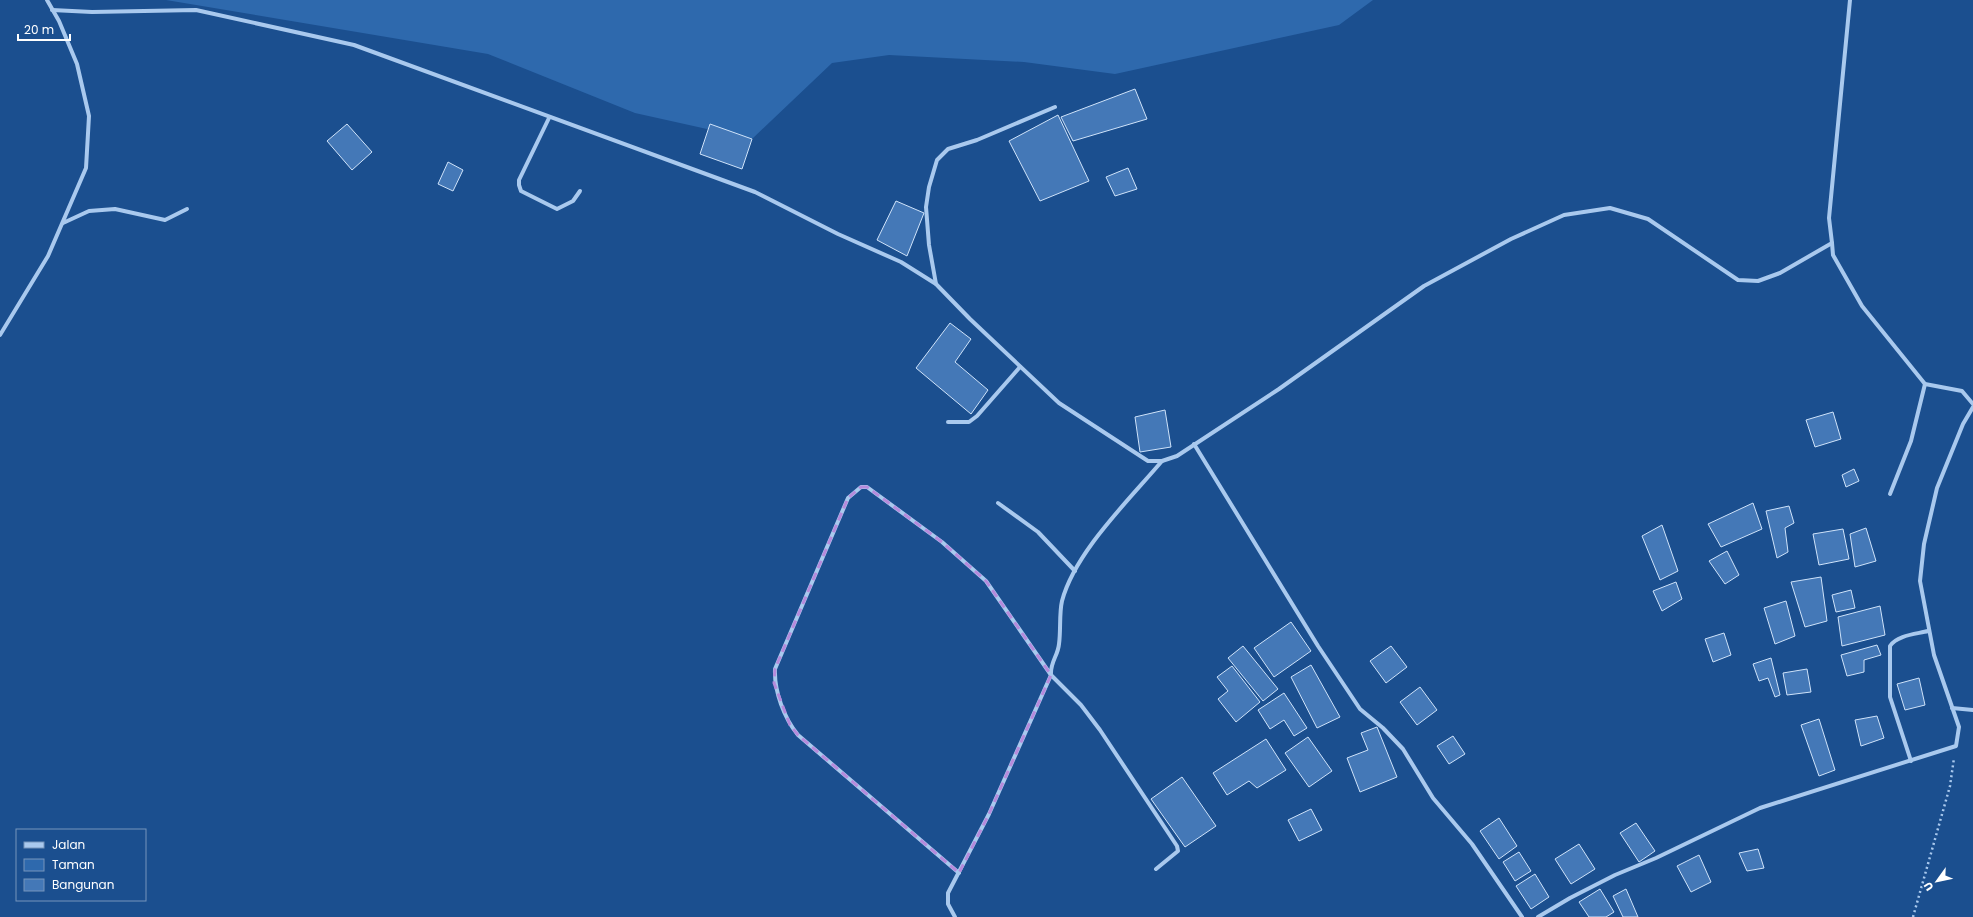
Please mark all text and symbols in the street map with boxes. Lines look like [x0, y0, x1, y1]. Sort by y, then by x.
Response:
scale bar [18, 16, 70, 42]
text: 20 m [24, 21, 54, 38]
legend [16, 829, 146, 901]
text: Jalan [52, 836, 85, 853]
text: Taman [52, 856, 95, 873]
north arrow [1917, 861, 1957, 901]
text: Bangunan [52, 876, 114, 893]
text: U [1920, 879, 1937, 894]

